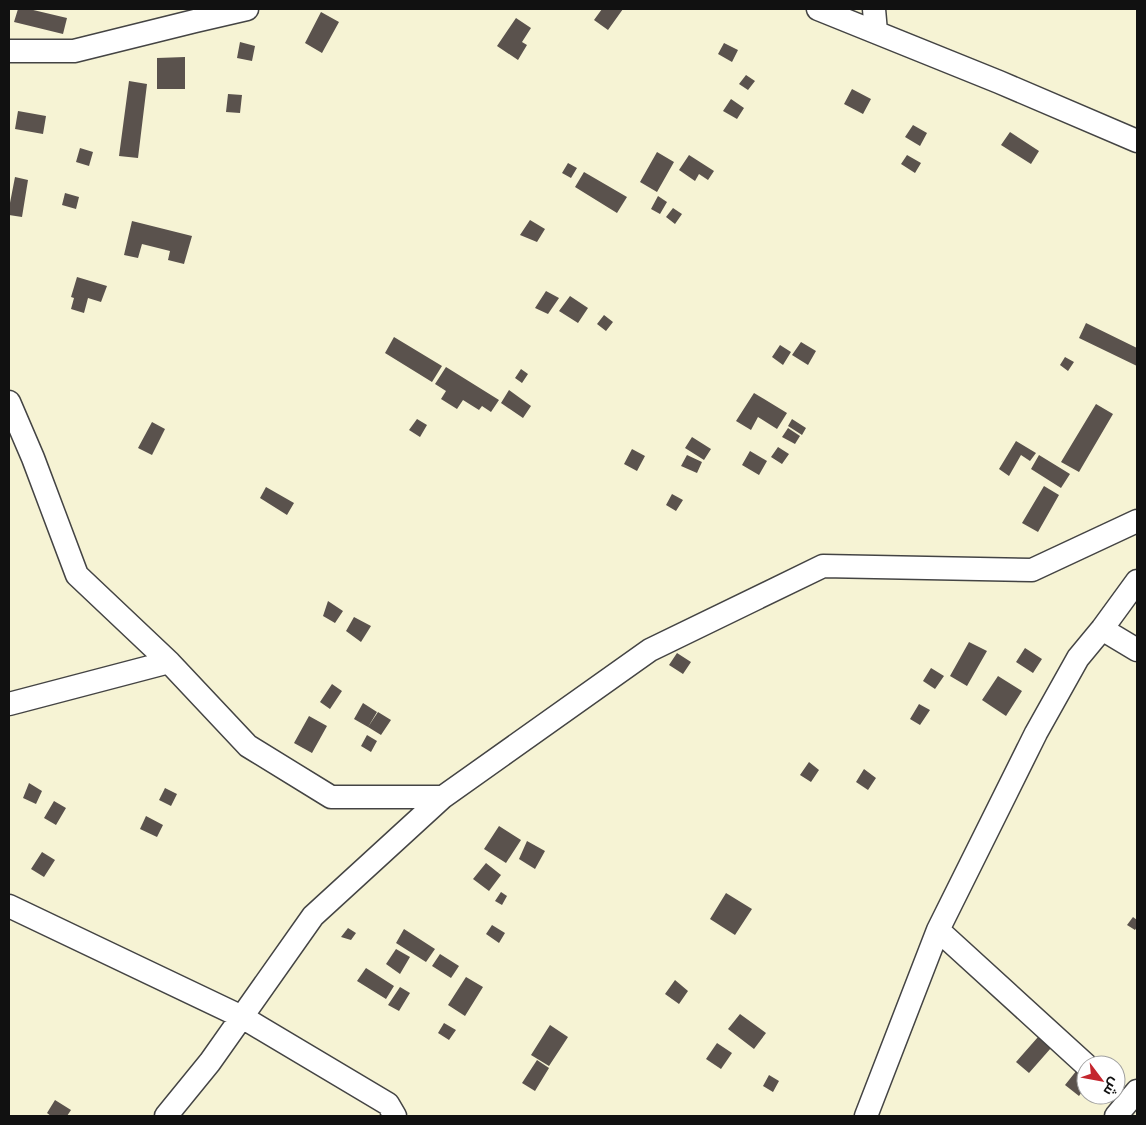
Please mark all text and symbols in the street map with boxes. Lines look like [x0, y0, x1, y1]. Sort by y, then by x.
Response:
north arrow [1076, 1055, 1126, 1105]
text: ش [1100, 1075, 1124, 1099]

